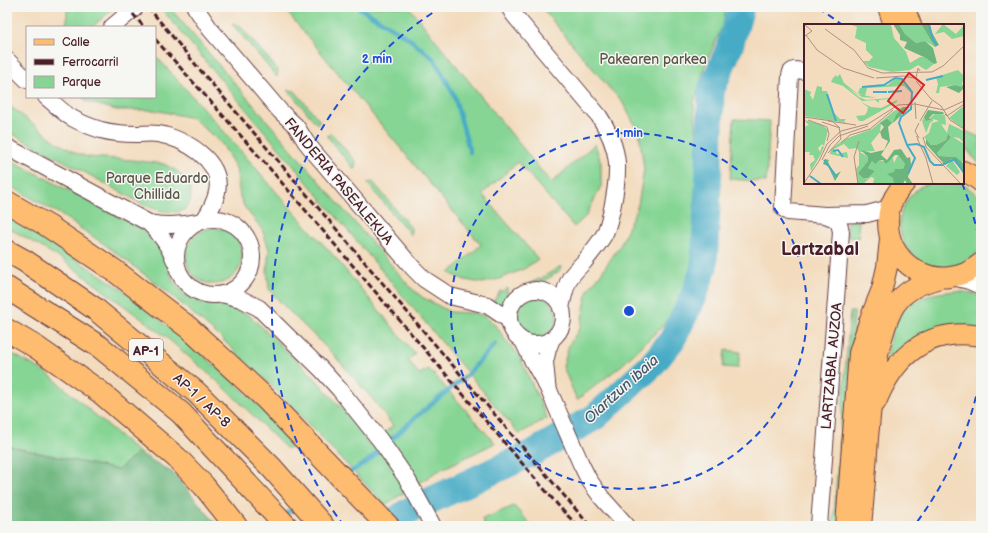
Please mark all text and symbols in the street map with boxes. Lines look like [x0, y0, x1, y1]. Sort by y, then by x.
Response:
inset map [804, 24, 964, 184]
legend [26, 26, 156, 98]
text: Calle [62, 35, 90, 50]
park label: Pakearen parkea [599, 51, 707, 68]
text: 2 min [362, 52, 392, 67]
text: Ferrocarril [62, 55, 118, 70]
text: Parque [62, 75, 101, 90]
street label: FANDERIA PASEALEKUA [281, 114, 397, 248]
text: 1 min [615, 126, 643, 141]
park label: Parque Eduardo Chillida [106, 170, 208, 203]
district label: Lartzabal [781, 239, 859, 260]
street label: LARTZABAL AUZOA [817, 301, 846, 430]
centre of rings [622, 304, 636, 318]
road number: AP-1 [129, 339, 163, 361]
water label: Oiartzun ibaia [580, 351, 663, 428]
street label: AP-1 / AP-8 [170, 370, 234, 431]

